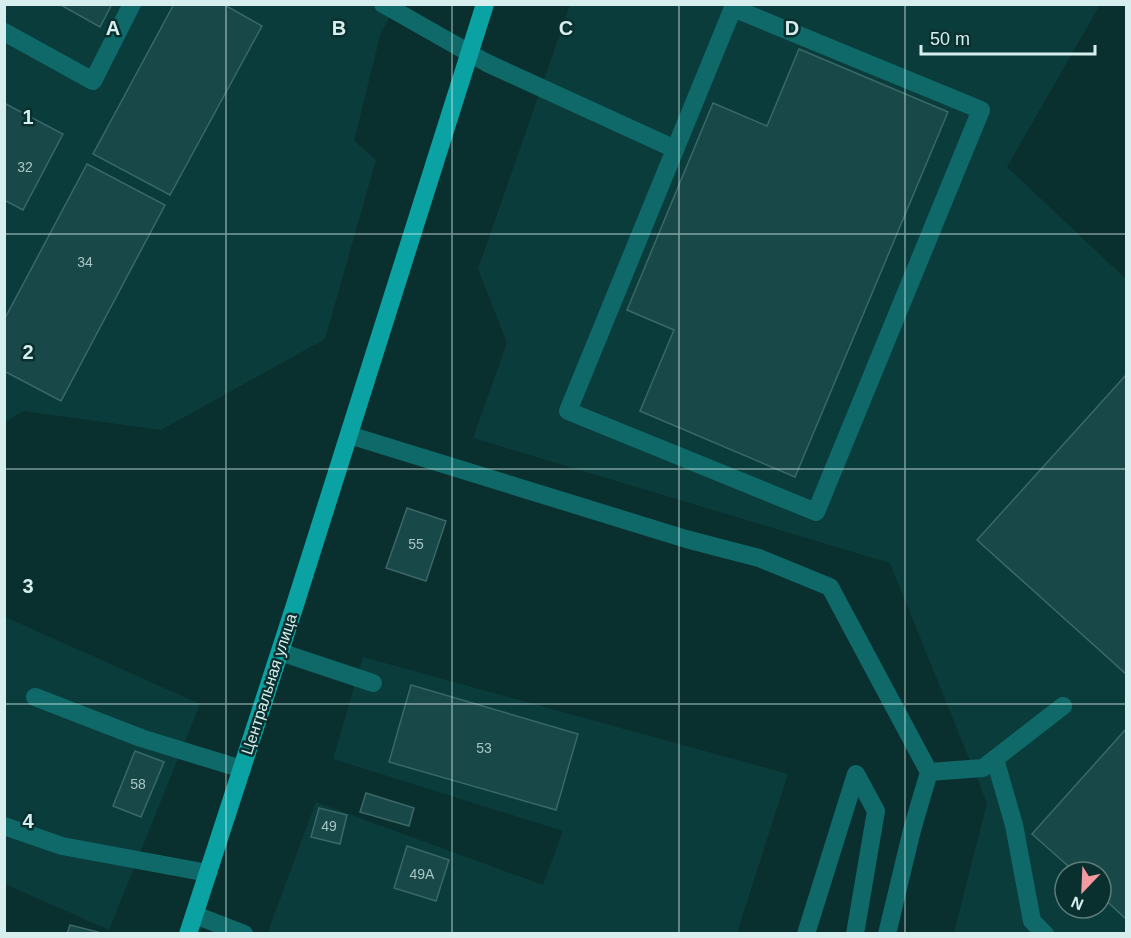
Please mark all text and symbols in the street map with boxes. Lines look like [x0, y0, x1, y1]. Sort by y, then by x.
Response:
text: A [106, 17, 120, 39]
text: B [332, 17, 346, 39]
text: C [559, 17, 573, 39]
text: D [785, 17, 799, 39]
scale bar [921, 18, 1095, 56]
text: 50 m [930, 29, 970, 49]
text: 1 [22, 106, 34, 128]
house number: 32 [17, 159, 33, 175]
house number: 34 [77, 254, 93, 270]
text: 2 [22, 341, 34, 363]
house number: 55 [408, 536, 424, 552]
text: 3 [22, 575, 34, 597]
street label: Центральная улица [238, 611, 300, 757]
house number: 53 [476, 740, 492, 756]
house number: 58 [130, 776, 146, 792]
text: 4 [22, 810, 34, 832]
house number: 49 [321, 818, 337, 834]
north arrow [1053, 860, 1113, 920]
house number: 49А [410, 866, 435, 882]
text: N [1069, 893, 1086, 913]

